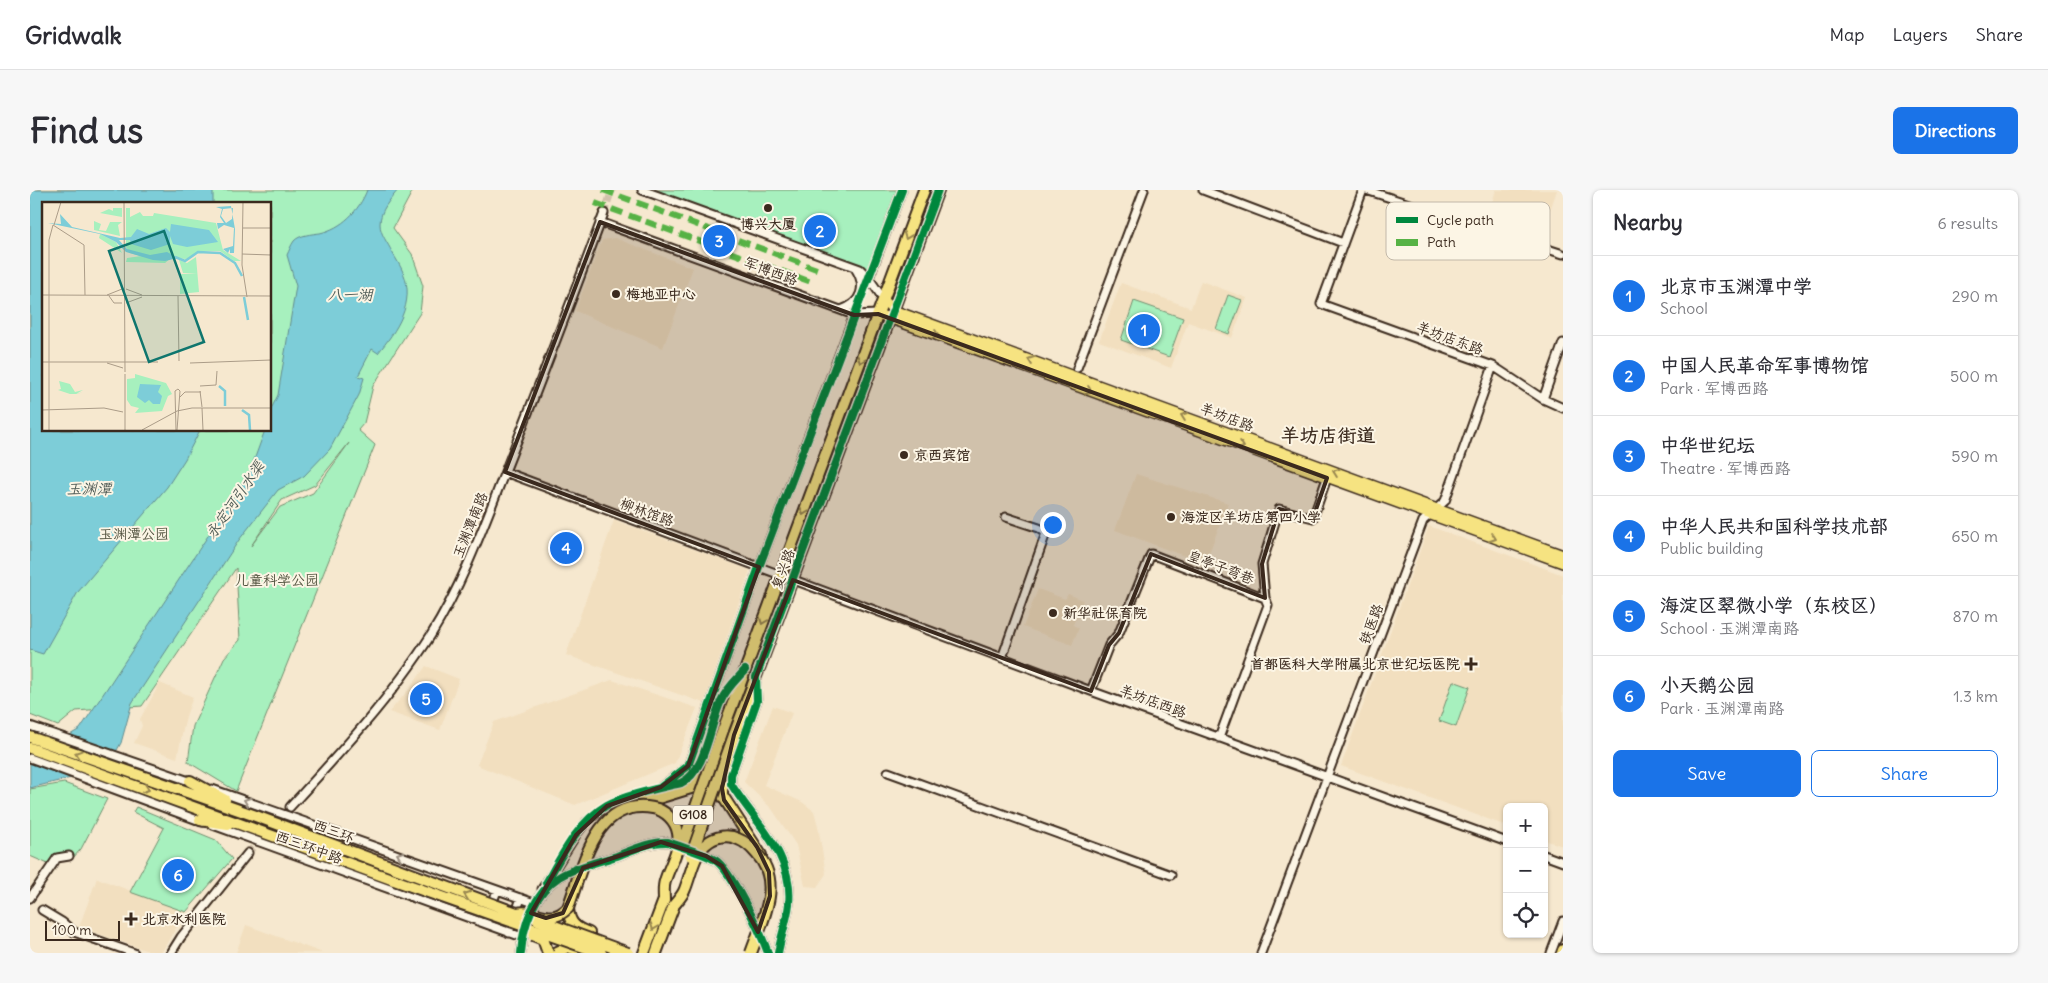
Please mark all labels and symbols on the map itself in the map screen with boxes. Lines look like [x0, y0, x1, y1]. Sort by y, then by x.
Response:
inset map [42, 202, 271, 431]
marker: 博兴大厦 [762, 202, 774, 214]
legend [1386, 202, 1550, 260]
text: Cycle path [1427, 211, 1494, 229]
pin: 2 [804, 212, 836, 250]
place label: 博兴大厦 [740, 215, 796, 233]
pin: 3 [703, 222, 735, 260]
one-way arrow [903, 231, 913, 240]
text: Path [1427, 233, 1456, 251]
one-way arrow [662, 240, 670, 250]
street label: 军博西路 [742, 253, 800, 289]
water label: 八一湖 [327, 285, 374, 304]
place label: 梅地亚中心 [626, 285, 696, 303]
marker: 梅地亚中心 [610, 288, 622, 300]
one-way arrow [814, 296, 823, 306]
pin: 1 [1128, 311, 1160, 349]
street label: 羊坊店东路 [1414, 318, 1486, 358]
one-way arrow [931, 329, 940, 339]
one-way arrow [857, 355, 868, 364]
one-way arrow [1027, 356, 1036, 366]
one-way arrow [1084, 385, 1092, 395]
street label: 羊坊店路 [1198, 399, 1256, 435]
one-way arrow [1180, 412, 1189, 422]
district label: 羊坊店街道 [1280, 423, 1376, 447]
one-way arrow [1237, 440, 1245, 450]
place label: 京西宾馆 [914, 446, 970, 464]
marker: 京西宾馆 [898, 449, 910, 461]
water label: 永定河引水渠 [201, 456, 269, 542]
one-way arrow [1333, 468, 1341, 478]
water label: 玉渊潭 [66, 479, 113, 498]
street label: 玉渊潭南路 [449, 489, 491, 561]
street label: 柳林馆路 [618, 494, 676, 530]
one-way arrow [800, 507, 810, 516]
place label: 海淀区羊坊店第四小学 [1181, 508, 1321, 526]
marker: 海淀区羊坊店第四小学 [1165, 511, 1177, 523]
your location [1040, 512, 1066, 538]
park label: 玉渊潭公园 [99, 525, 169, 543]
pin: 4 [550, 529, 582, 567]
one-way arrow [1488, 532, 1496, 542]
street label: 复兴路 [767, 546, 799, 592]
street label: 皇亭子弯巷 [1185, 546, 1258, 588]
park label: 儿童科学公园 [235, 571, 319, 589]
street label: 铁医路 [1355, 601, 1387, 647]
place label: 新华社保育院 [1063, 604, 1147, 622]
marker: 新华社保育院 [1047, 607, 1059, 619]
one-way arrow [759, 616, 769, 624]
place label: 首都医科大学附属北京世纪坛医院 [1250, 655, 1460, 673]
marker: 首都医科大学附属北京世纪坛医院 [1464, 657, 1478, 671]
pin: 5 [410, 680, 442, 718]
street label: 羊坊店西路 [1117, 681, 1189, 721]
one-way arrow [74, 750, 83, 760]
one-way arrow [141, 783, 150, 793]
one-way arrow [243, 797, 251, 807]
road number: G108 [673, 806, 713, 824]
street label: 西三环 [311, 815, 357, 847]
one-way arrow [734, 816, 744, 825]
street label: 西三环中路 [273, 827, 345, 867]
one-way arrow [396, 851, 405, 861]
pin: 6 [162, 856, 194, 894]
one-way arrow [464, 891, 472, 901]
place label: 北京水利医院 [142, 910, 226, 928]
marker: 北京水利医院 [124, 912, 138, 926]
scale bar [45, 918, 120, 941]
one-way arrow [650, 922, 660, 930]

